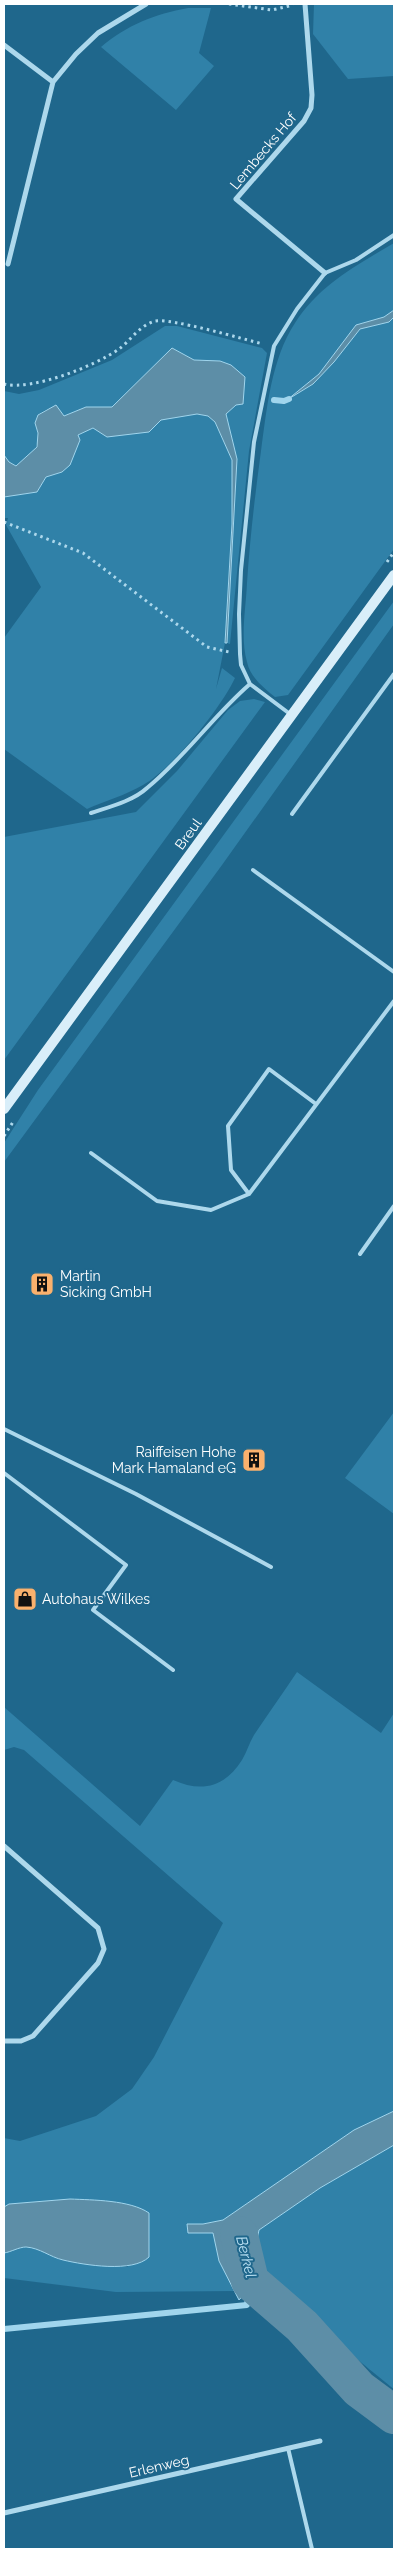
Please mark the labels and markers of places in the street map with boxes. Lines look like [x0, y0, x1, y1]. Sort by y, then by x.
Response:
place label: Martin Sicking GmbH [60, 1268, 152, 1300]
building icon: Martin Sicking GmbH [29, 1271, 55, 1297]
place label: Raiffeisen Hohe Mark Hamaland eG [112, 1444, 236, 1476]
building icon: Raiffeisen Hohe Mark Hamaland eG [241, 1447, 267, 1473]
shop icon: Autohaus Wilkes [12, 1586, 38, 1612]
place label: Autohaus Wilkes [42, 1591, 150, 1607]

